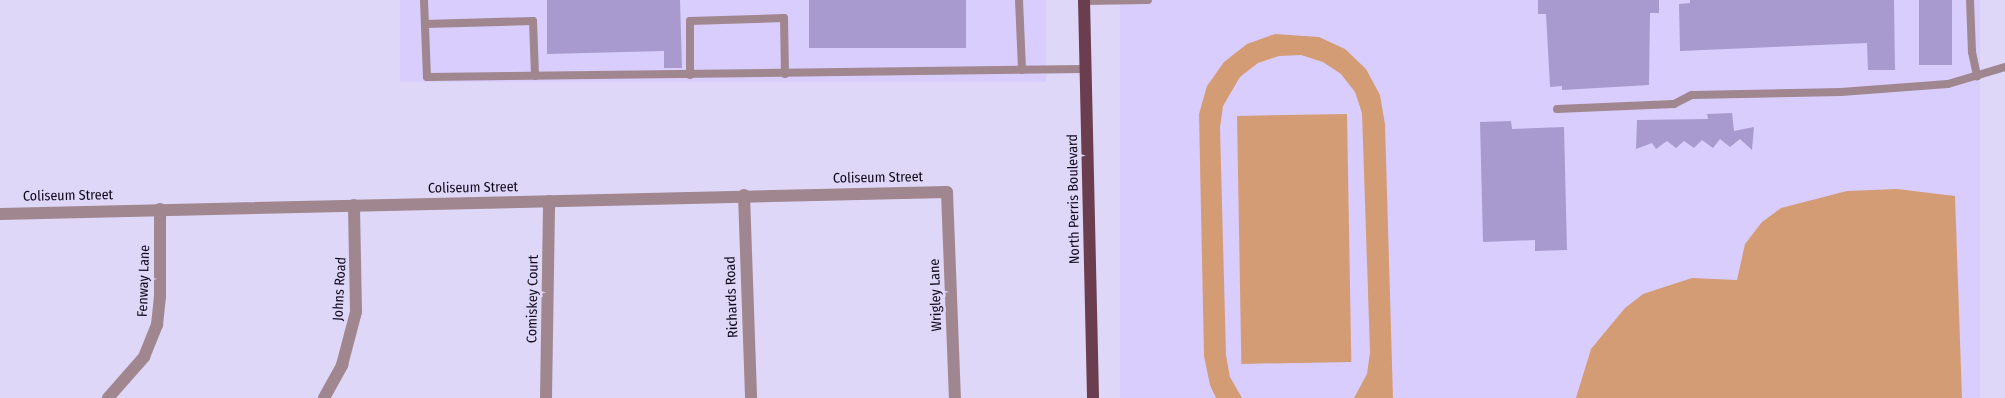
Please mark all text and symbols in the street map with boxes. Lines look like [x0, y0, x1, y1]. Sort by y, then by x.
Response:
street label: North Perris Boulevard [1064, 134, 1084, 264]
street label: Coliseum Street [833, 169, 923, 187]
street label: Coliseum Street [428, 179, 518, 197]
street label: Coliseum Street [23, 187, 113, 205]
street label: Fenway Lane [134, 245, 154, 317]
street label: Comiskey Court [524, 255, 542, 343]
street label: Johns Road [330, 256, 350, 322]
street label: Richards Road [722, 256, 742, 338]
street label: Wrigley Lane [926, 258, 946, 332]

